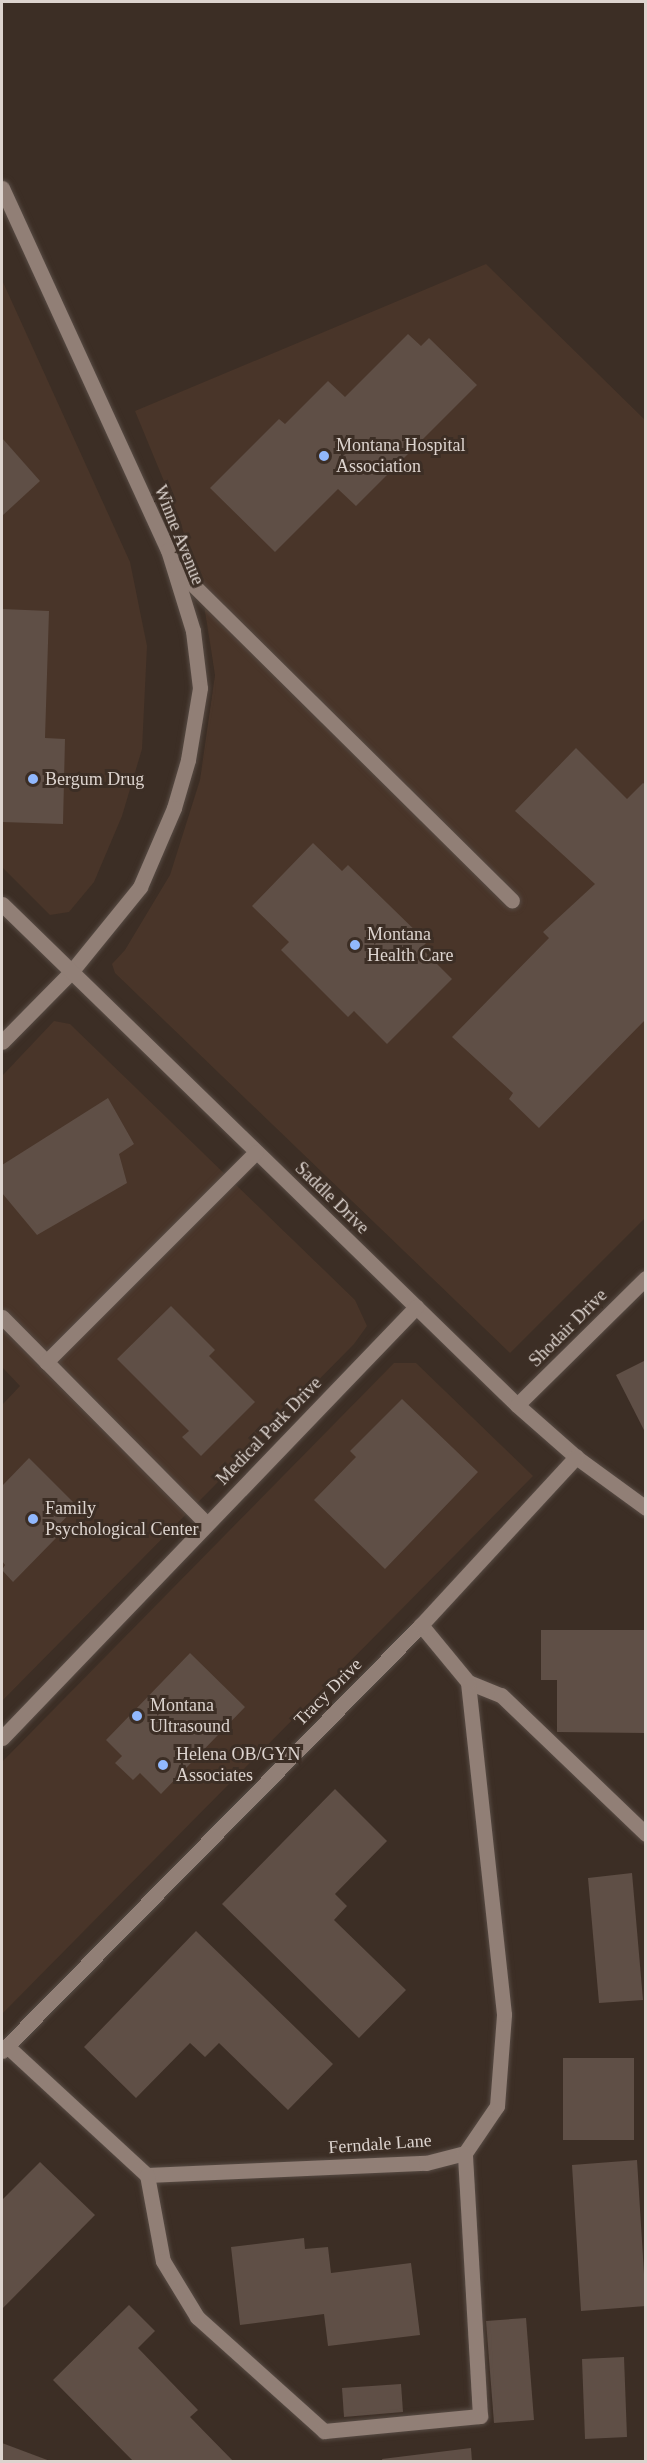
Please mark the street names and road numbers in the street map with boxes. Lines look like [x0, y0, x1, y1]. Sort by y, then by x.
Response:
street label: Winne Avenue [149, 482, 209, 588]
street label: Saddle Drive [291, 1157, 373, 1239]
street label: Shodair Drive [524, 1284, 612, 1372]
street label: Medical Park Drive [212, 1372, 326, 1490]
street label: Tracy Drive [290, 1654, 366, 1730]
street label: Ferndale Lane [328, 2130, 432, 2158]

